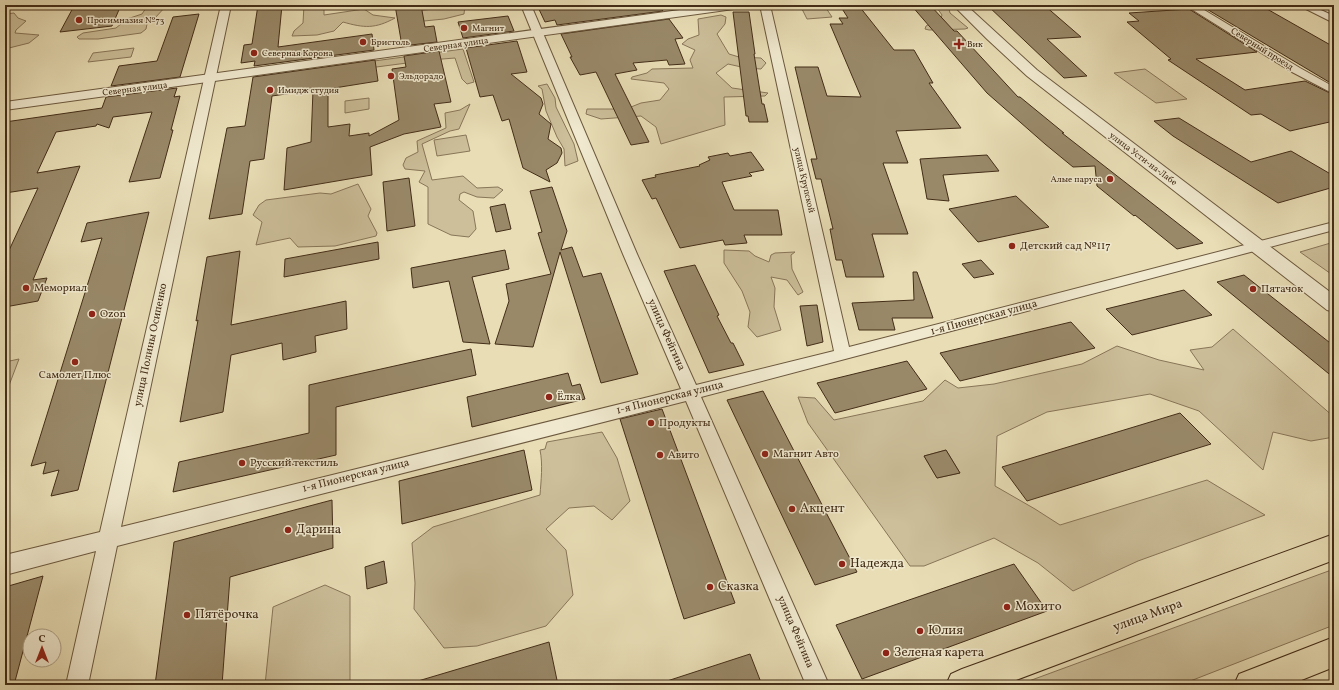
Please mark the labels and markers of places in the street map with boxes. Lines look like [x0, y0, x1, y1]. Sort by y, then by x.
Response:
place label: Прогимназия №73 [87, 14, 165, 27]
marker: Прогимназия №73 [74, 15, 84, 25]
place label: Магнит [472, 22, 505, 35]
marker: Магнит [459, 23, 469, 33]
place label: Бристоль [371, 36, 410, 49]
marker: Бристоль [358, 37, 368, 47]
place label: Вик [967, 38, 983, 51]
marker: Вик [954, 39, 964, 49]
place label: Северная Корона [262, 47, 334, 60]
marker: Северная Корона [249, 48, 259, 58]
place label: Эльдорадо [399, 70, 444, 83]
marker: Эльдорадо [386, 71, 396, 81]
place label: Имидж студия [278, 84, 339, 97]
marker: Имидж студия [265, 85, 275, 95]
place label: Алые паруса [1051, 173, 1103, 186]
marker: Алые паруса [1105, 174, 1115, 184]
place label: Детский сад №117 [1020, 239, 1111, 254]
marker: Детский сад №117 [1007, 241, 1017, 251]
place label: Мемориал [34, 281, 87, 296]
place label: Пятачок [1261, 282, 1303, 297]
marker: Мемориал [21, 283, 31, 293]
marker: Пятачок [1248, 284, 1258, 294]
place label: Ozon [100, 307, 126, 322]
marker: Ozon [87, 309, 97, 319]
marker: Самолет Плюс [70, 357, 80, 367]
place label: Самолет Плюс [39, 368, 111, 383]
place label: Ёлка [557, 390, 581, 405]
marker: Ёлка [544, 392, 554, 402]
place label: Продукты [659, 416, 711, 431]
marker: Продукты [646, 418, 656, 428]
place label: Магнит Авто [773, 447, 839, 462]
place label: Авито [668, 448, 699, 463]
marker: Магнит Авто [760, 449, 770, 459]
marker: Авито [655, 450, 665, 460]
place label: Русский текстиль [250, 456, 339, 471]
marker: Русский текстиль [237, 458, 247, 468]
place label: Акцент [800, 500, 845, 518]
marker: Акцент [787, 504, 797, 514]
place label: Дарина [296, 521, 341, 539]
marker: Дарина [283, 525, 293, 535]
place label: Надежда [850, 555, 904, 573]
marker: Надежда [837, 559, 847, 569]
place label: Сказка [718, 578, 759, 596]
marker: Сказка [705, 582, 715, 592]
place label: Мохито [1015, 598, 1062, 616]
marker: Мохито [1002, 602, 1012, 612]
place label: Пятёрочка [195, 606, 259, 624]
marker: Пятёрочка [182, 610, 192, 620]
place label: Юлия [928, 622, 963, 640]
marker: Юлия [915, 626, 925, 636]
place label: Зеленая карета [894, 644, 984, 662]
marker: Зеленая карета [881, 648, 891, 658]

